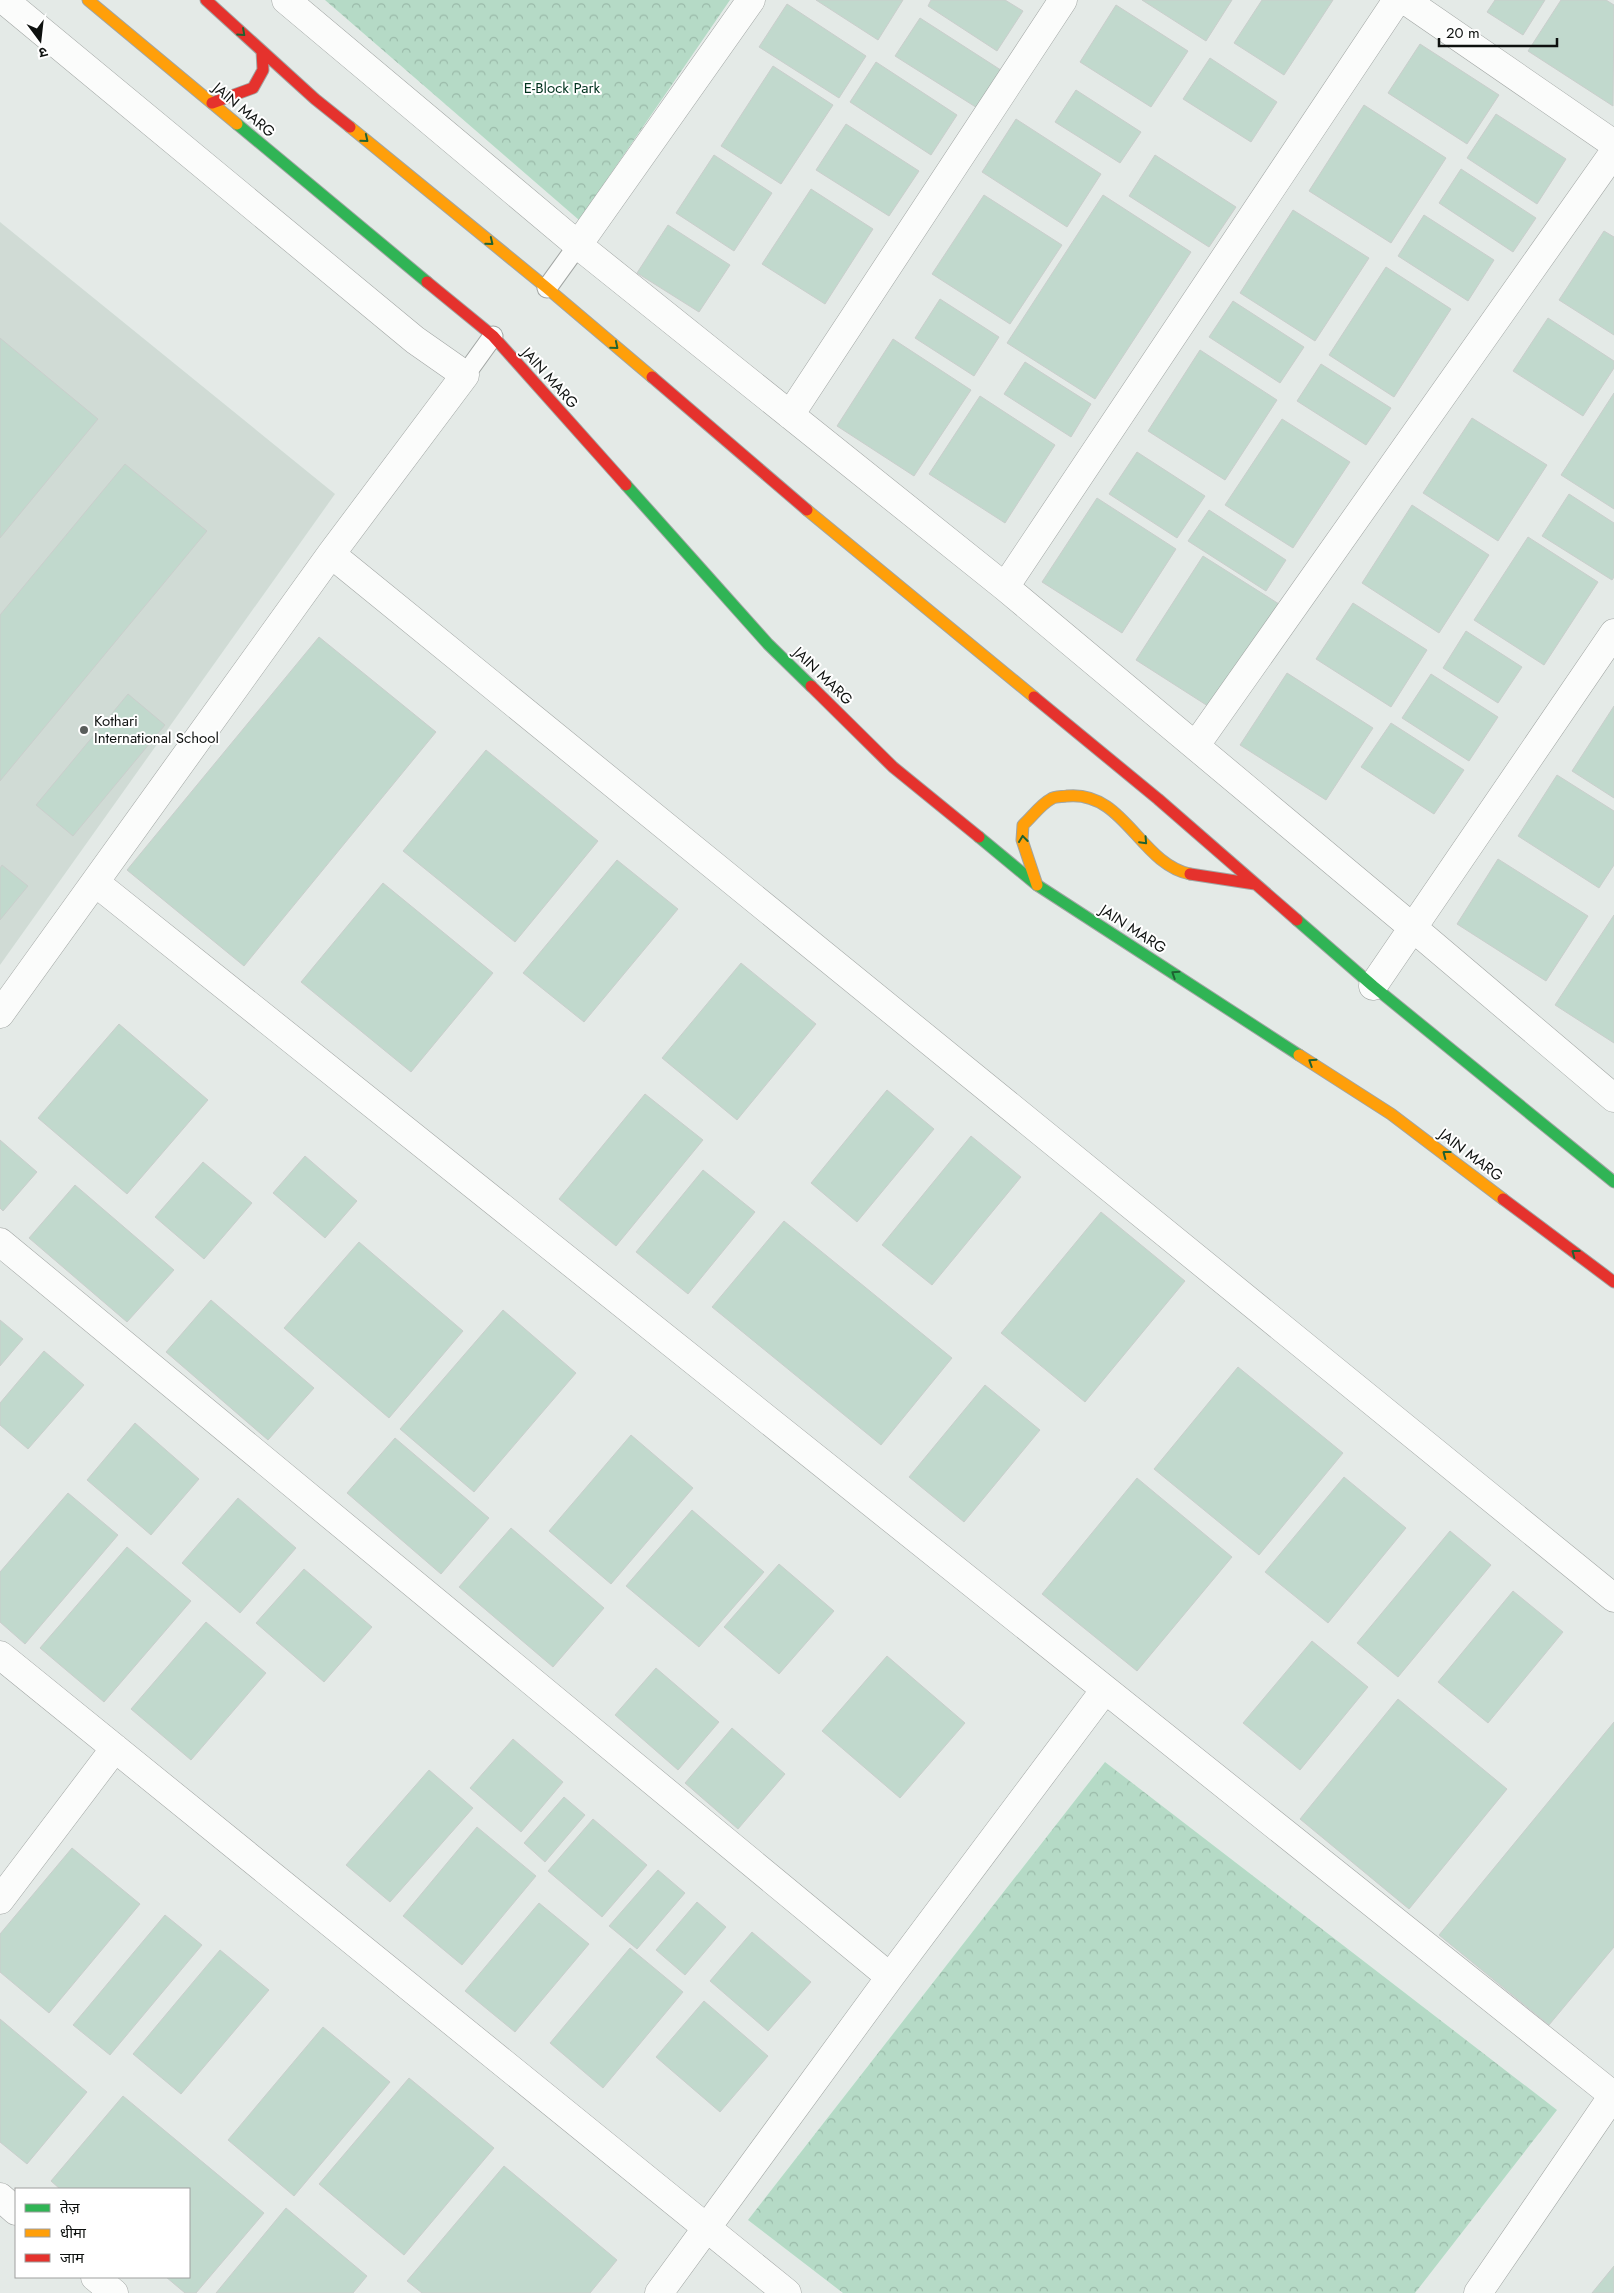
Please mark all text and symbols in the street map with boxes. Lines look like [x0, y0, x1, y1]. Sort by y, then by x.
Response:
north arrow [15, 15, 65, 65]
scale bar [1439, 15, 1556, 47]
text: 20 m [1446, 22, 1480, 44]
one-way arrow [236, 27, 245, 36]
text: उ [36, 42, 50, 63]
street label: JAIN MARG [207, 76, 280, 143]
park label: E-Block Park [524, 77, 601, 99]
one-way arrow [359, 133, 368, 142]
one-way arrow [485, 236, 494, 245]
street label: JAIN MARG [515, 341, 583, 413]
one-way arrow [609, 341, 618, 349]
street label: JAIN MARG [787, 641, 858, 710]
place label: Kothari International School [94, 710, 219, 749]
marker: Kothari International School [78, 724, 90, 736]
one-way arrow [1018, 834, 1029, 842]
one-way arrow [1138, 835, 1147, 844]
street label: JAIN MARG [1094, 898, 1171, 959]
one-way arrow [1172, 971, 1181, 980]
one-way arrow [1308, 1059, 1317, 1069]
street label: JAIN MARG [1433, 1122, 1508, 1186]
one-way arrow [1443, 1152, 1452, 1160]
one-way arrow [1572, 1250, 1581, 1258]
legend [15, 2188, 190, 2278]
text: तेज़ [60, 2197, 81, 2219]
text: धीमा [60, 2222, 87, 2244]
text: जाम [60, 2247, 85, 2269]

